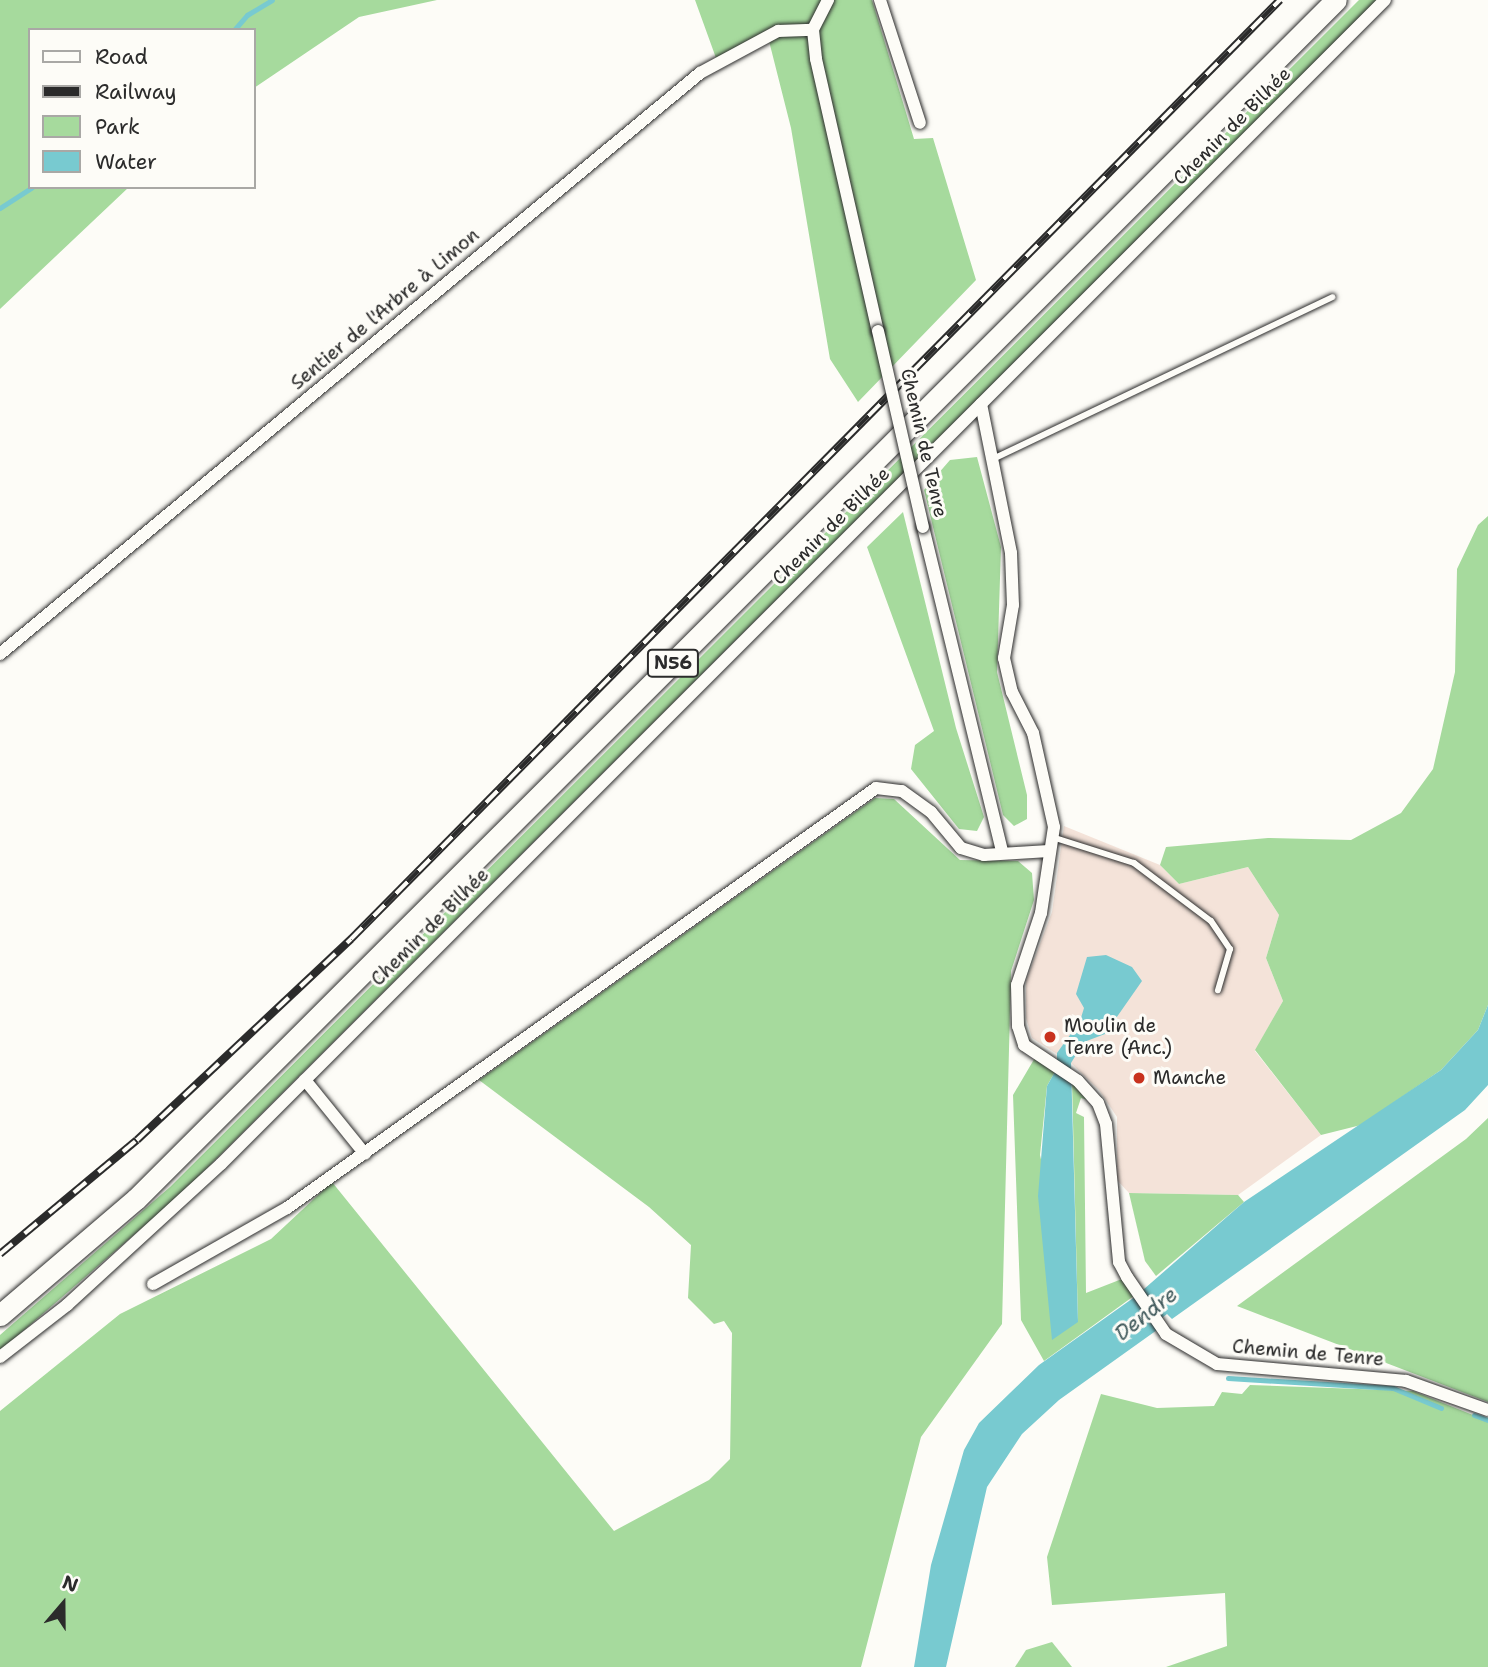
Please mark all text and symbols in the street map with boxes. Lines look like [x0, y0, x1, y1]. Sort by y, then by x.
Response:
legend [28, 28, 256, 189]
text: Road [95, 43, 148, 71]
street label: Chemin de Bilhée [1168, 62, 1296, 190]
text: Railway [95, 78, 177, 106]
text: Park [95, 113, 140, 141]
text: Water [95, 148, 157, 176]
street label: Sentier de l'Arbre à Limon [286, 223, 484, 395]
street label: Chemin de Tenre [896, 366, 952, 520]
street label: Chemin de Bilhée [767, 462, 895, 590]
road number: N56 [647, 648, 699, 678]
street label: Chemin de Bilhée [366, 863, 494, 991]
place label: Moulin de Tenre (Anc.) [1064, 1015, 1172, 1059]
marker: Moulin de Tenre (Anc.) [1042, 1029, 1058, 1045]
place label: Manche [1153, 1067, 1226, 1089]
marker: Manche [1131, 1070, 1147, 1086]
water label: Dendre [1110, 1282, 1182, 1346]
street label: Chemin de Tenre [1231, 1335, 1385, 1371]
north arrow [28, 1569, 98, 1639]
text: N [59, 1569, 82, 1598]

